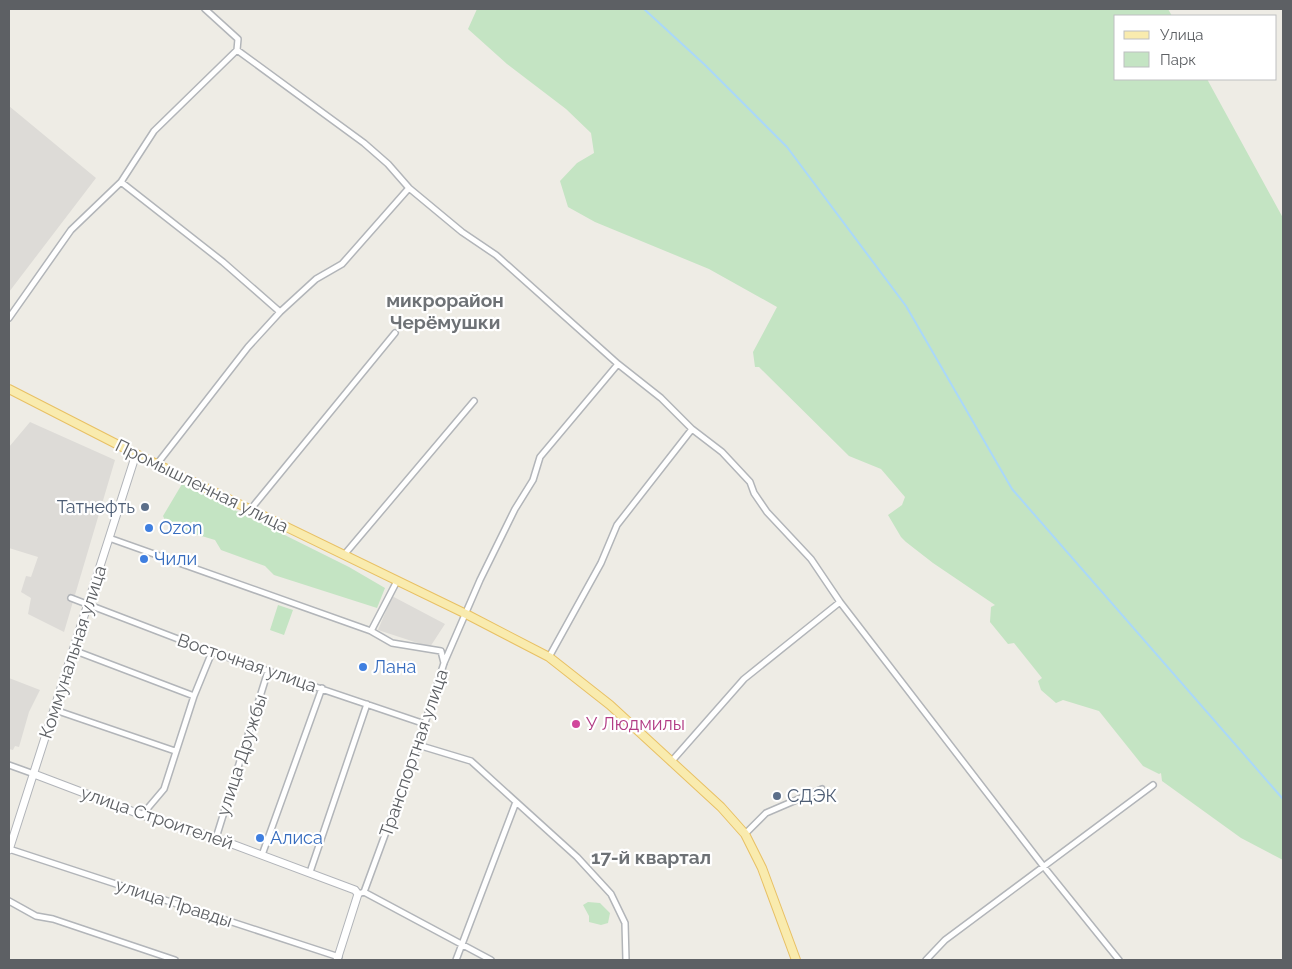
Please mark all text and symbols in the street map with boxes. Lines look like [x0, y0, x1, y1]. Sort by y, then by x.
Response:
legend [1114, 15, 1277, 80]
text: Улица [1160, 26, 1204, 44]
text: Парк [1160, 51, 1196, 69]
district label: микрорайон Черёмушки [386, 289, 504, 333]
street label: Промышленная улица [112, 435, 292, 537]
place label: Татнефть [57, 496, 135, 517]
marker: Татнефть [139, 501, 151, 513]
place label: Ozon [159, 517, 202, 538]
marker: Ozon [143, 522, 155, 534]
place label: Чили [154, 548, 197, 569]
marker: Чили [138, 553, 150, 565]
street label: Коммунальная улица [35, 563, 110, 741]
street label: Восточная улица [175, 629, 320, 696]
place label: Лана [373, 656, 416, 677]
marker: Лана [357, 661, 369, 673]
street label: Транспортная улица [375, 666, 452, 839]
street label: улица Дружбы [212, 691, 271, 818]
place label: У Людмилы [586, 713, 685, 734]
marker: У Людмилы [570, 718, 582, 730]
street label: улица Строителей [78, 782, 236, 853]
place label: СДЭК [787, 785, 837, 806]
marker: СДЭК [771, 790, 783, 802]
place label: Алиса [270, 827, 323, 848]
marker: Алиса [254, 832, 266, 844]
district label: 17-й квартал [591, 846, 711, 868]
street label: улица Правды [113, 874, 235, 931]

